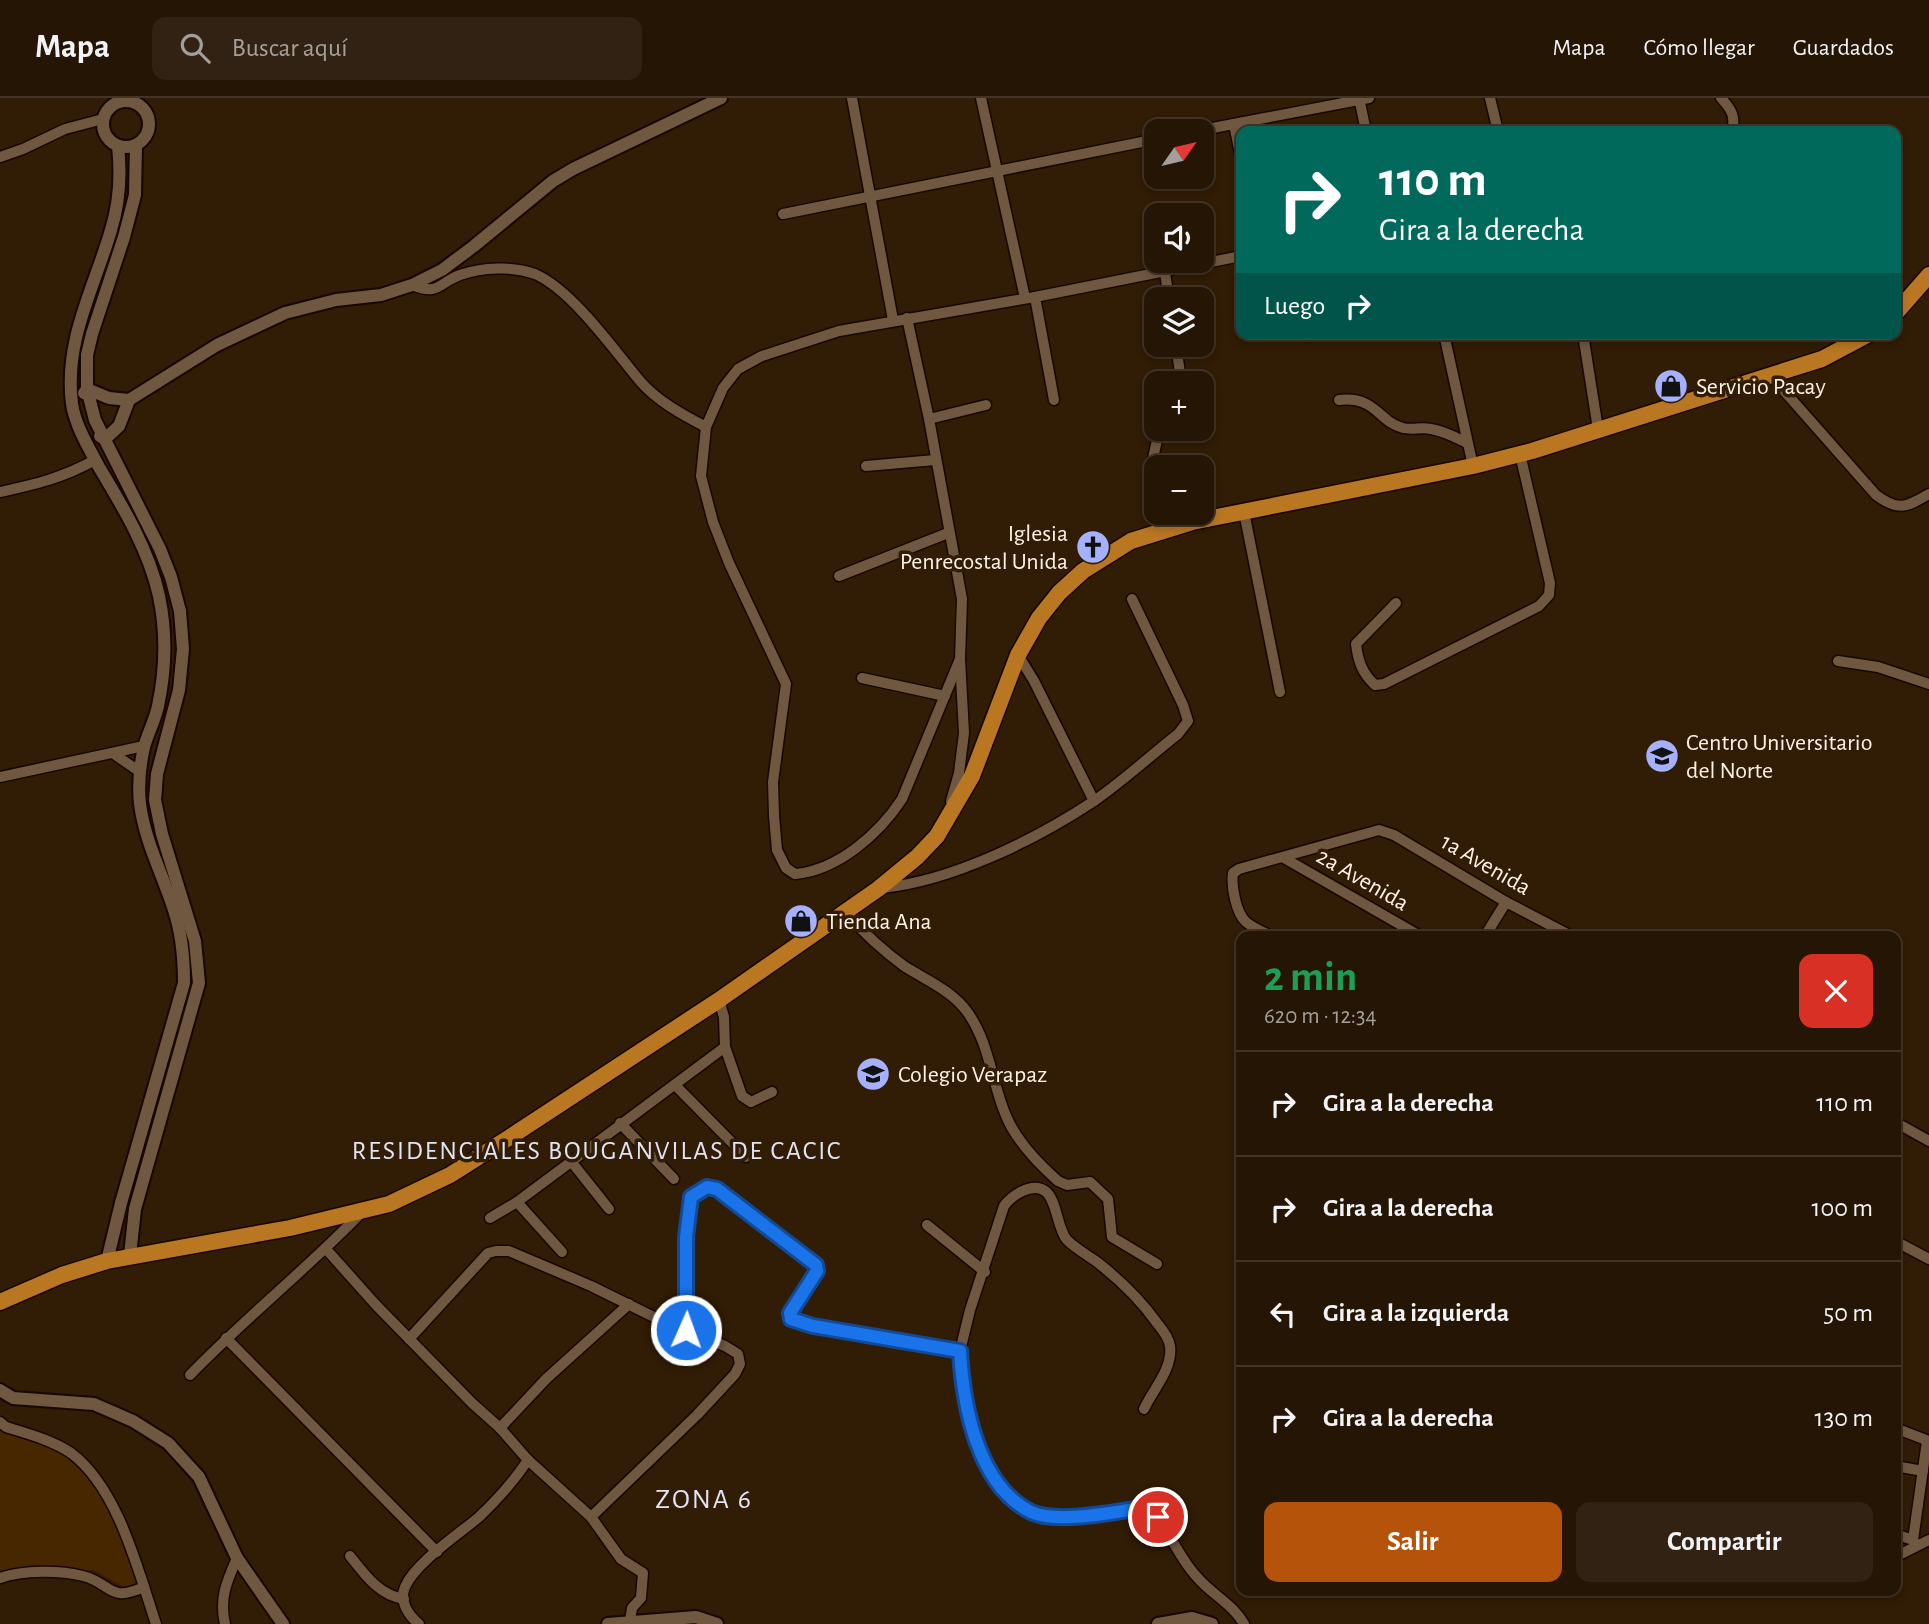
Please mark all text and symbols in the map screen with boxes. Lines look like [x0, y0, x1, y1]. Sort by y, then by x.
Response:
search box [152, 17, 642, 80]
icon: search [176, 29, 214, 67]
text: Mapa [35, 31, 110, 64]
text: Buscar aquí [232, 35, 348, 61]
text: Mapa [1552, 36, 1606, 60]
text: Cómo llegar [1644, 36, 1755, 60]
text: Guardados [1793, 36, 1894, 60]
north arrow [1144, 119, 1214, 189]
map controls [1144, 119, 1214, 525]
icon: right [1264, 154, 1355, 245]
text: 110 m [1379, 156, 1487, 205]
button: sound [1144, 203, 1214, 273]
text: Gira a la derecha [1379, 214, 1584, 246]
button: layers [1144, 287, 1214, 357]
icon: right [1339, 287, 1377, 325]
text: Luego [1264, 293, 1325, 319]
shop icon: Servicio Pacay [1652, 367, 1690, 405]
button: + [1144, 371, 1214, 441]
place label: Servicio Pacay [1696, 375, 1826, 399]
button: − [1144, 455, 1214, 525]
place label: Iglesia Penrecostal Unida [900, 522, 1068, 574]
church icon: Iglesia Penrecostal Unida [1074, 528, 1112, 566]
place label: Centro Universitario del Norte [1686, 731, 1872, 783]
school or university icon: Centro Universitario del Norte [1643, 737, 1681, 775]
street label: 1a Avenida [1436, 830, 1535, 900]
street label: 2a Avenida [1312, 844, 1413, 916]
shop icon: Tienda Ana [782, 902, 820, 940]
place label: Tienda Ana [826, 910, 932, 934]
button: close [1799, 954, 1873, 1028]
text: 2 min [1264, 956, 1357, 998]
text: 620 m · 12:34 [1264, 1005, 1377, 1028]
school or university icon: Colegio Verapaz [854, 1055, 892, 1093]
place label: Colegio Verapaz [898, 1063, 1047, 1087]
icon: right [1264, 1085, 1302, 1123]
text: Gira a la derecha [1323, 1090, 1494, 1116]
text: 110 m [1816, 1090, 1873, 1116]
district label: RESIDENCIALES BOUGANVILAS DE CACIC [352, 1138, 842, 1164]
icon: right [1264, 1190, 1302, 1228]
text: Gira a la derecha [1323, 1195, 1494, 1221]
text: 100 m [1812, 1195, 1873, 1221]
position arrow [649, 1293, 723, 1367]
icon: left [1264, 1295, 1302, 1333]
text: Gira a la izquierda [1323, 1300, 1509, 1326]
text: 50 m [1823, 1300, 1873, 1326]
icon: right [1264, 1400, 1302, 1438]
text: Gira a la derecha [1323, 1405, 1494, 1431]
text: 130 m [1815, 1405, 1873, 1431]
district label: ZONA 6 [655, 1486, 753, 1514]
pin [1128, 1487, 1188, 1547]
icon: arrive [1139, 1498, 1177, 1536]
button: Salir [1264, 1502, 1562, 1582]
button: Compartir [1576, 1502, 1873, 1582]

